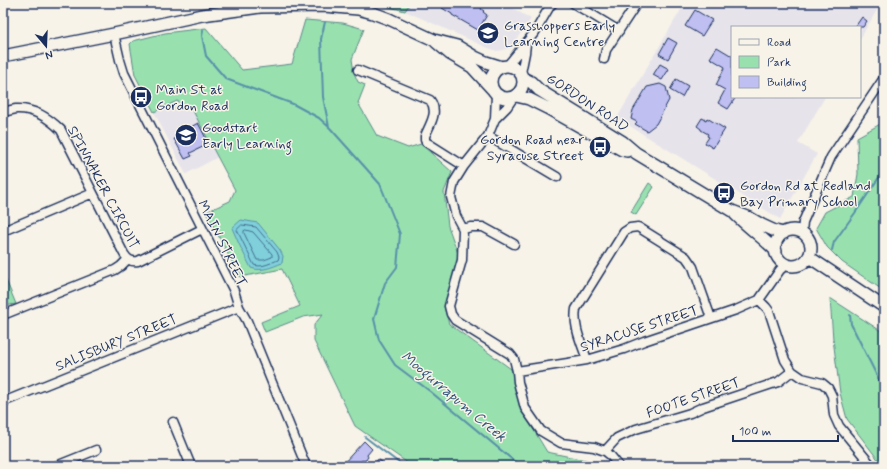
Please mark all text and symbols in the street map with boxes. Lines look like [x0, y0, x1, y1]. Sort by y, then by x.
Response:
place label: Grasshoppers Early Learning Centre [504, 17, 615, 53]
school or university icon: Grasshoppers Early Learning Centre [475, 20, 501, 46]
north arrow [26, 26, 66, 66]
legend [731, 26, 861, 98]
text: Road [767, 35, 791, 51]
text: N [43, 47, 55, 62]
text: Park [767, 55, 791, 71]
street label: GORDON ROAD [543, 69, 632, 136]
text: Building [767, 75, 807, 92]
place label: Main St at Gordon Road [156, 81, 229, 115]
bus stop icon: Main St at Gordon Road [128, 84, 154, 110]
place label: Goodstart Early Learning [202, 119, 292, 155]
school or university icon: Goodstart Early Learning [173, 122, 199, 148]
street label: SPINNAKER CIRCUIT [63, 123, 143, 252]
place label: Gordon Road near Syracuse Street [480, 131, 584, 165]
bus stop icon: Gordon Road near Syracuse Street [587, 134, 613, 160]
place label: Gordon Rd at Redland Bay Primary School [740, 177, 871, 211]
bus stop icon: Gordon Rd at Redland Bay Primary School [711, 180, 737, 206]
street label: MAIN STREET [193, 197, 251, 290]
street label: SYRACUSE STREET [578, 301, 701, 357]
street label: SALISBURY STREET [53, 310, 180, 376]
water label: Moogurrapum Creek [395, 347, 511, 449]
street label: FOOTE STREET [644, 373, 743, 422]
scale bar [733, 417, 838, 443]
text: 100 m [739, 424, 771, 440]

